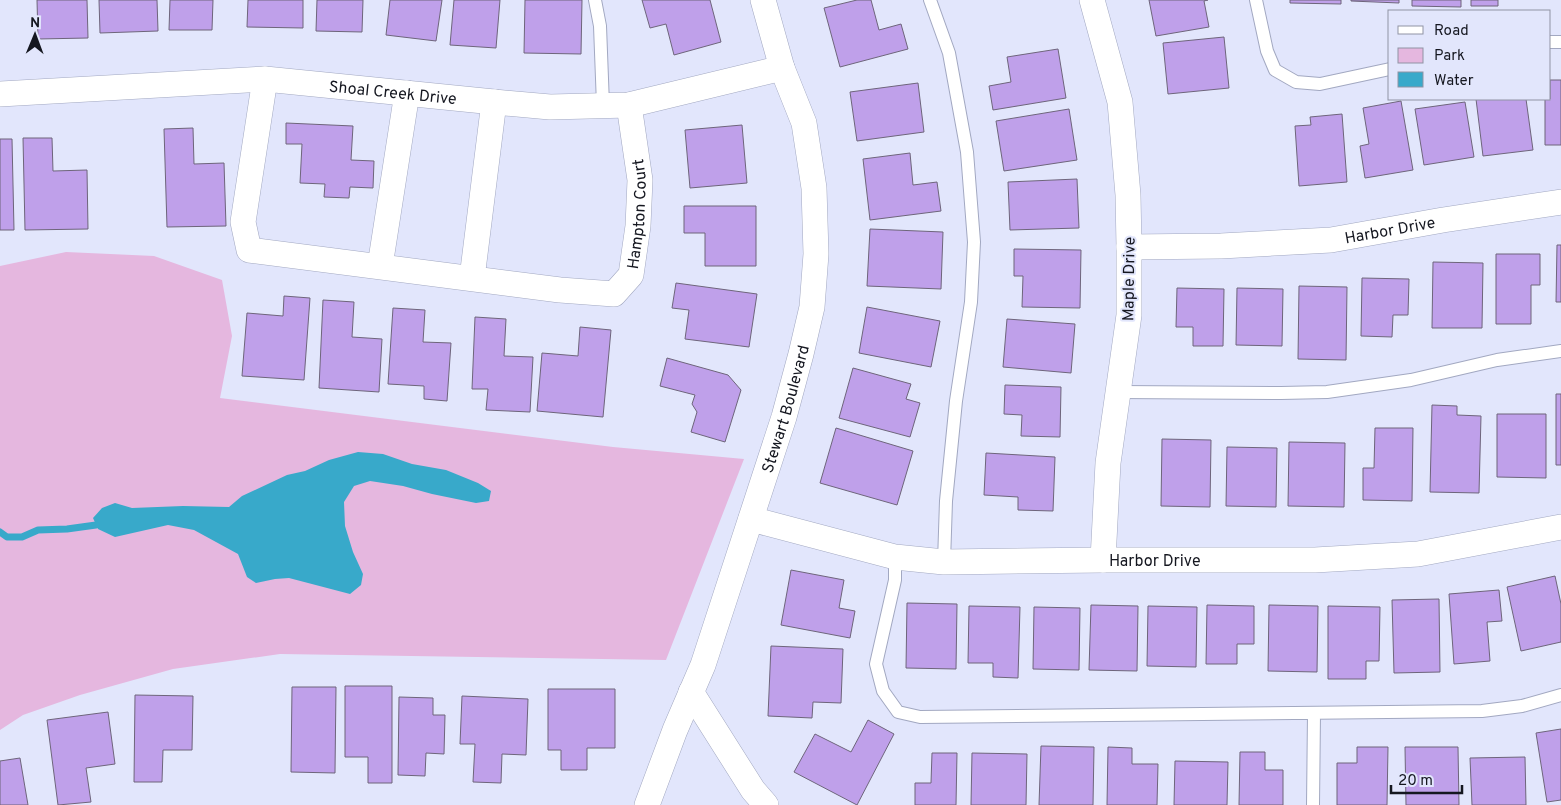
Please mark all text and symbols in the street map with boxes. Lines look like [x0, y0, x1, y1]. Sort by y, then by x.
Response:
north arrow [10, 10, 60, 60]
legend [1388, 10, 1551, 100]
text: N [30, 15, 40, 32]
text: Road [1434, 22, 1469, 41]
text: Park [1434, 47, 1465, 66]
text: Water [1434, 72, 1474, 91]
street label: Shoal Creek Drive [328, 77, 458, 110]
street label: Hampton Court [624, 157, 652, 271]
street label: Harbor Drive [1343, 214, 1437, 249]
street label: Maple Drive [1119, 237, 1141, 321]
street label: Stewart Boulevard [758, 343, 815, 476]
street label: Harbor Drive [1109, 552, 1201, 572]
scale bar [1391, 762, 1462, 794]
text: 20 m [1398, 772, 1433, 791]

